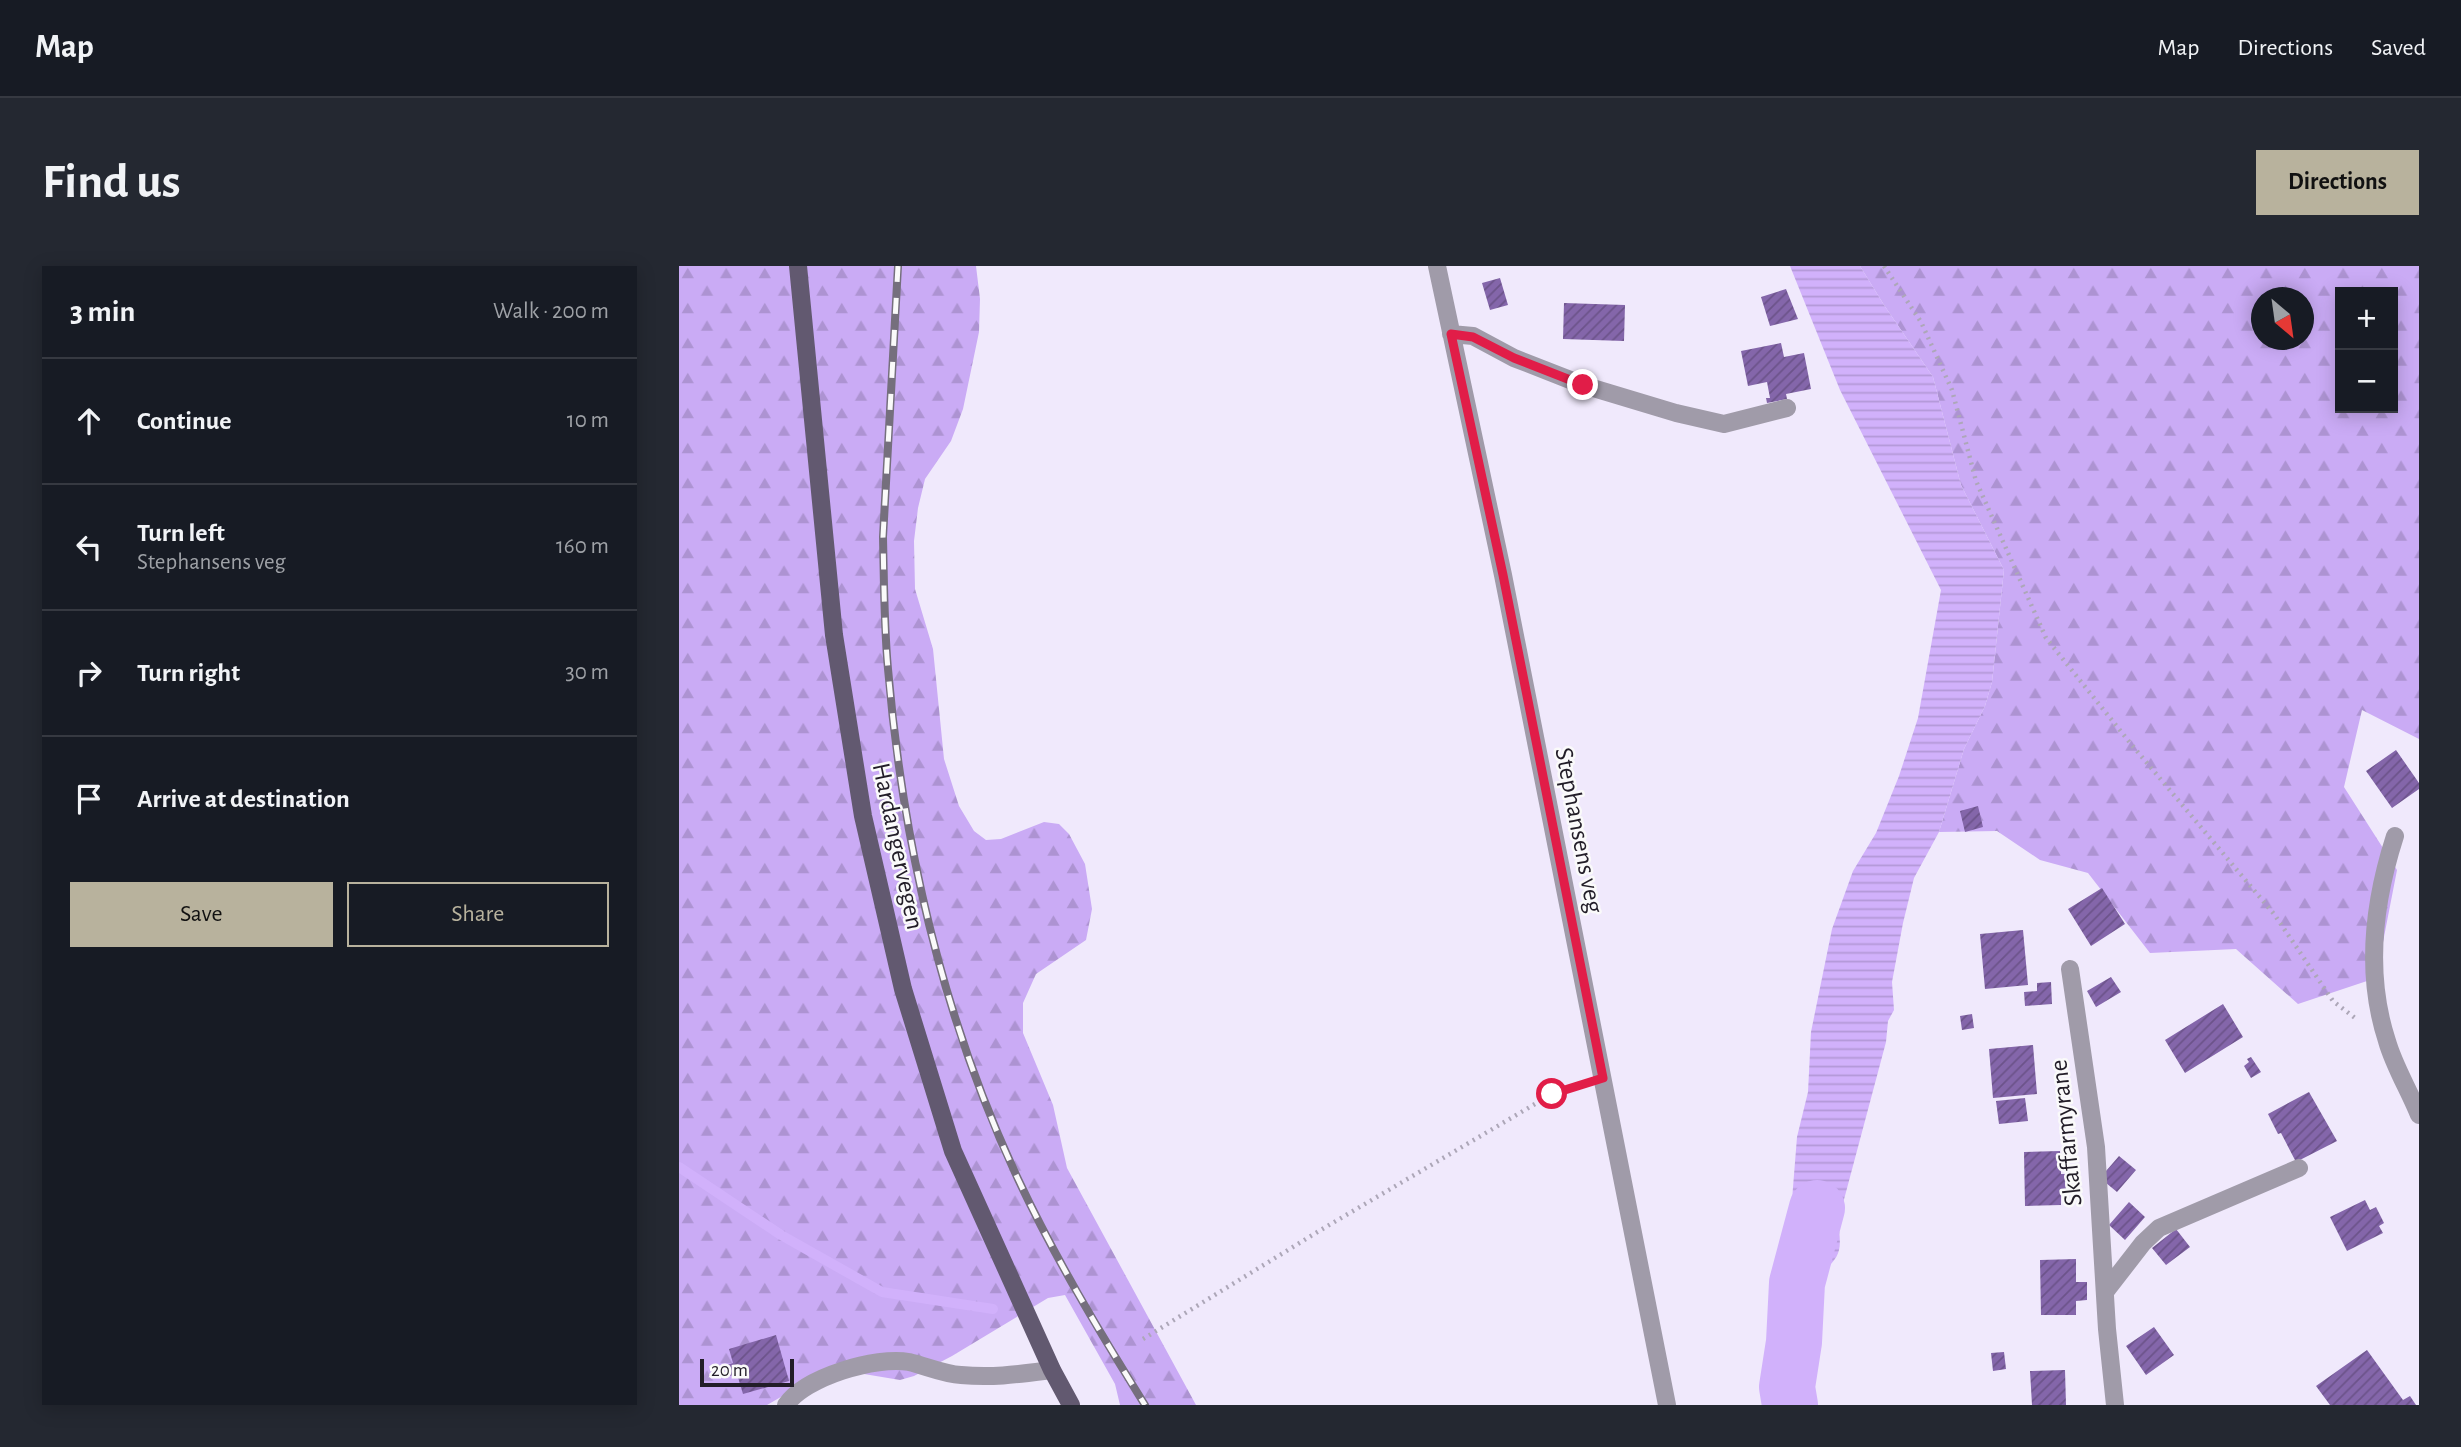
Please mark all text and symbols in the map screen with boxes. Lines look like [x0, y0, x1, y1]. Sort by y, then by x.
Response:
text: Map [35, 31, 94, 64]
text: Map [2157, 36, 2199, 60]
text: Directions [2237, 36, 2333, 60]
text: Saved [2371, 36, 2426, 60]
button: Directions [2256, 150, 2419, 215]
text: Find us [42, 158, 181, 207]
north arrow [2251, 287, 2314, 350]
map controls [2335, 287, 2398, 413]
button: + [2335, 287, 2398, 350]
text: 3 min [70, 297, 135, 327]
text: Walk · 200 m [493, 300, 609, 323]
button: − [2335, 350, 2398, 413]
route end [1567, 369, 1598, 400]
icon: ahead [70, 402, 108, 440]
text: Continue [137, 408, 232, 434]
text: 10 m [567, 409, 609, 432]
text: Turn left [137, 520, 225, 546]
icon: left [70, 528, 108, 566]
text: 160 m [556, 535, 609, 558]
text: Stephansens veg [137, 551, 286, 574]
icon: right [70, 654, 108, 692]
text: Turn right [137, 660, 240, 686]
text: 30 m [565, 661, 609, 684]
street label: Stephansens veg [1550, 745, 1608, 915]
street label: Hardangervegen [868, 760, 928, 932]
icon: arrive [70, 780, 108, 818]
text: Arrive at destination [137, 786, 350, 812]
button: Save [70, 882, 333, 947]
button: Share [347, 882, 609, 947]
street label: Skaffarmyrane [2045, 1058, 2087, 1208]
route start [1536, 1078, 1567, 1109]
scale bar [700, 1356, 795, 1388]
text: 20 m [711, 1361, 748, 1380]

